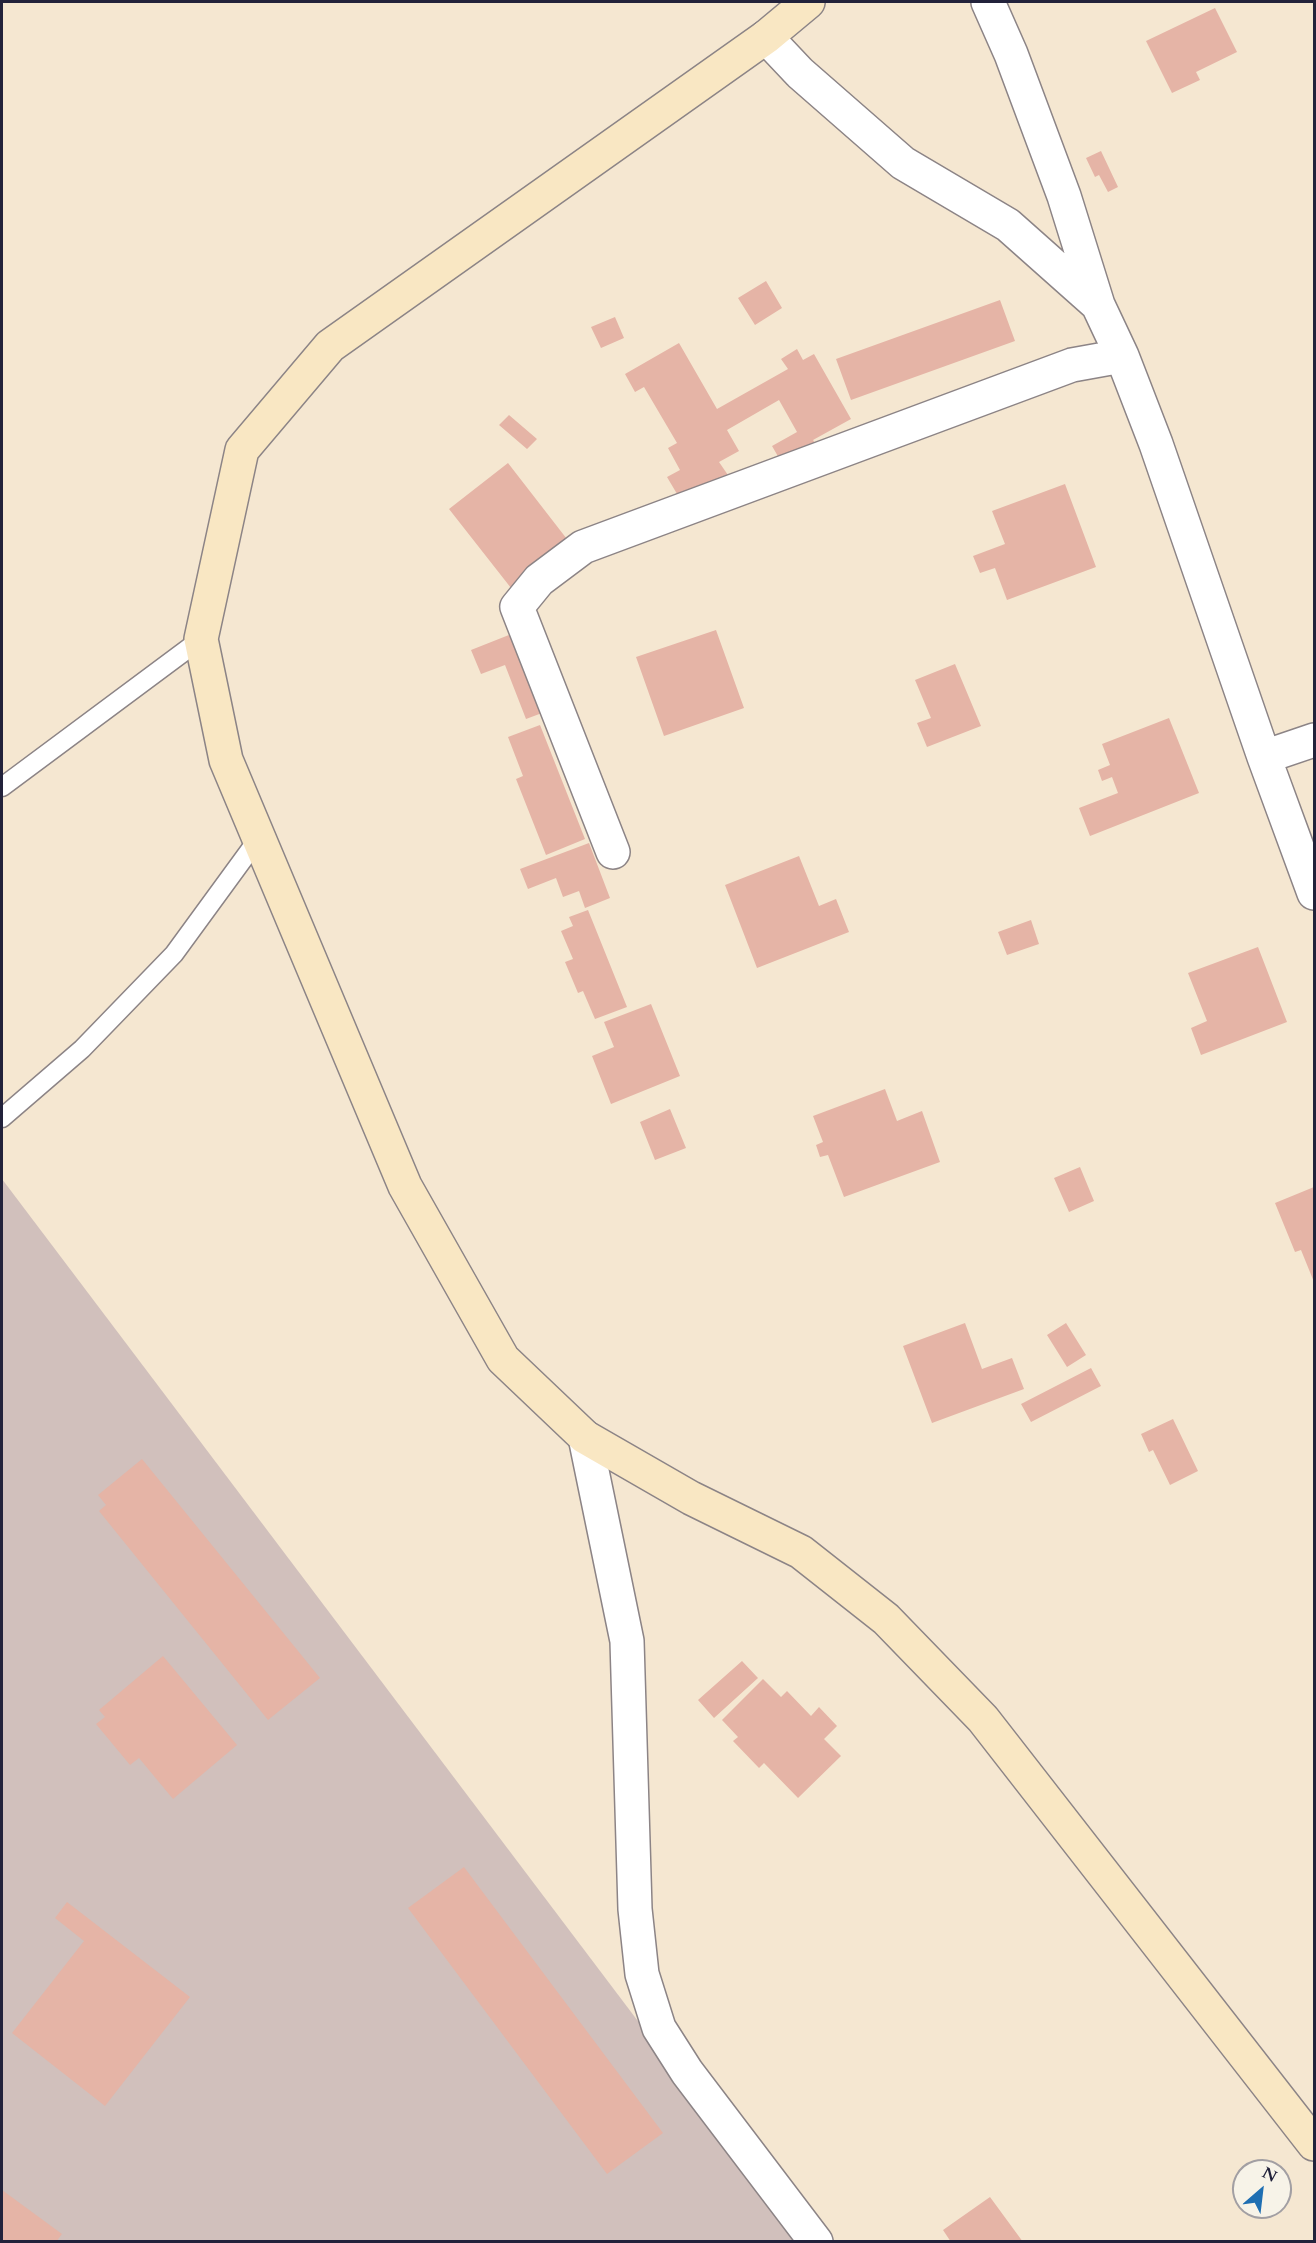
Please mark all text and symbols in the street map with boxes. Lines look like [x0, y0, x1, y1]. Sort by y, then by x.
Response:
north arrow [1232, 2159, 1292, 2219]
text: N [1258, 2162, 1281, 2188]

